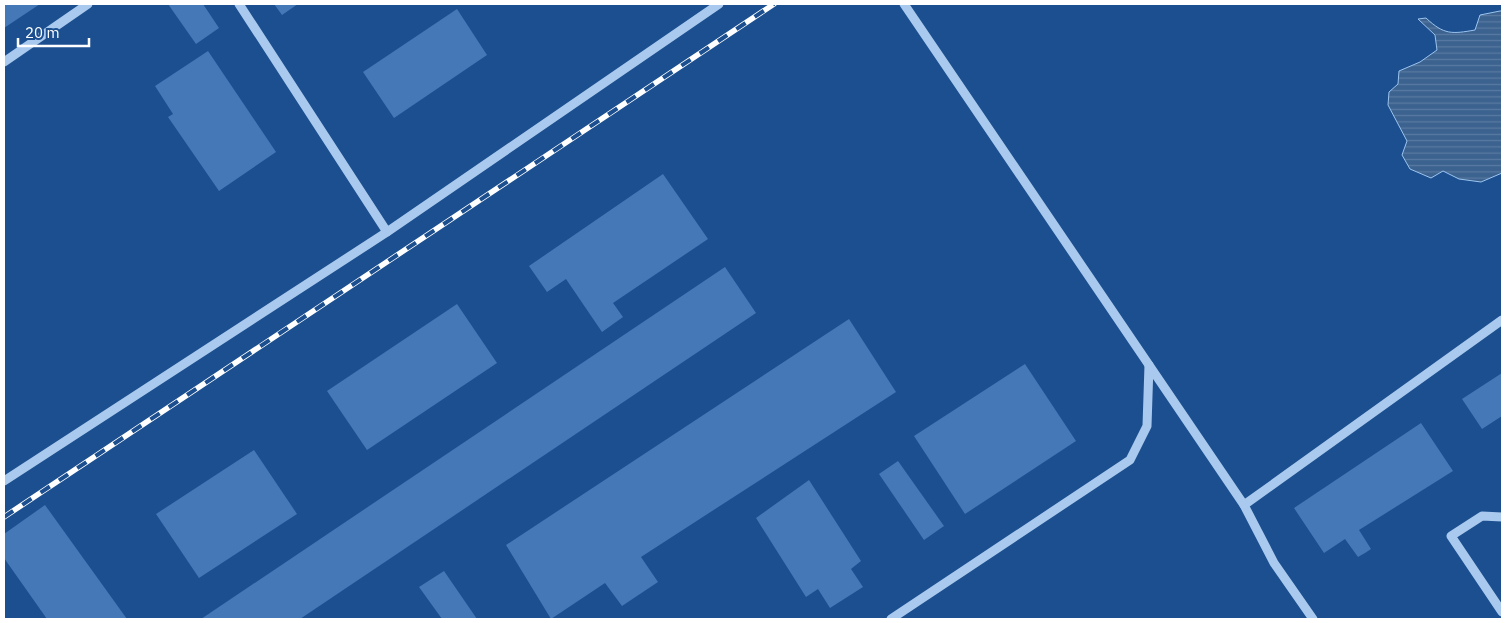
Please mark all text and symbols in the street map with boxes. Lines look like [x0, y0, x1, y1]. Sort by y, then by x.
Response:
scale bar [18, 15, 89, 47]
text: 20 m [25, 23, 60, 42]

